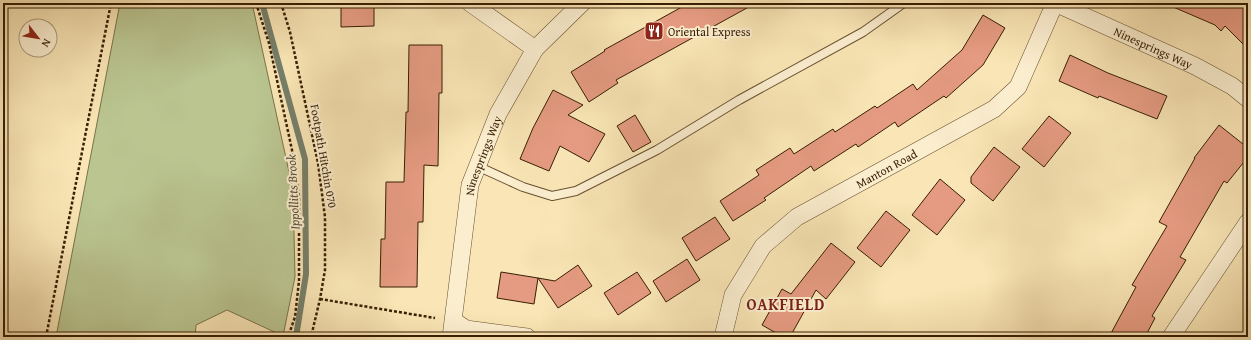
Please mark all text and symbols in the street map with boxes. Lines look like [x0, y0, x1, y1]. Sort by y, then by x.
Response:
north arrow [18, 18, 58, 58]
restaurant icon: Oriental Express [643, 20, 665, 42]
street label: Ninesprings Way [1111, 22, 1196, 72]
place label: Oriental Express [668, 23, 751, 40]
text: N [37, 36, 55, 51]
street label: Footpath Hitchin 070 [306, 103, 342, 209]
street label: Ninesprings Way [460, 113, 505, 197]
street label: Manton Road [853, 144, 920, 192]
water label: Ippollitts Brook [282, 154, 304, 230]
district label: OAKFIELD [747, 292, 825, 316]

